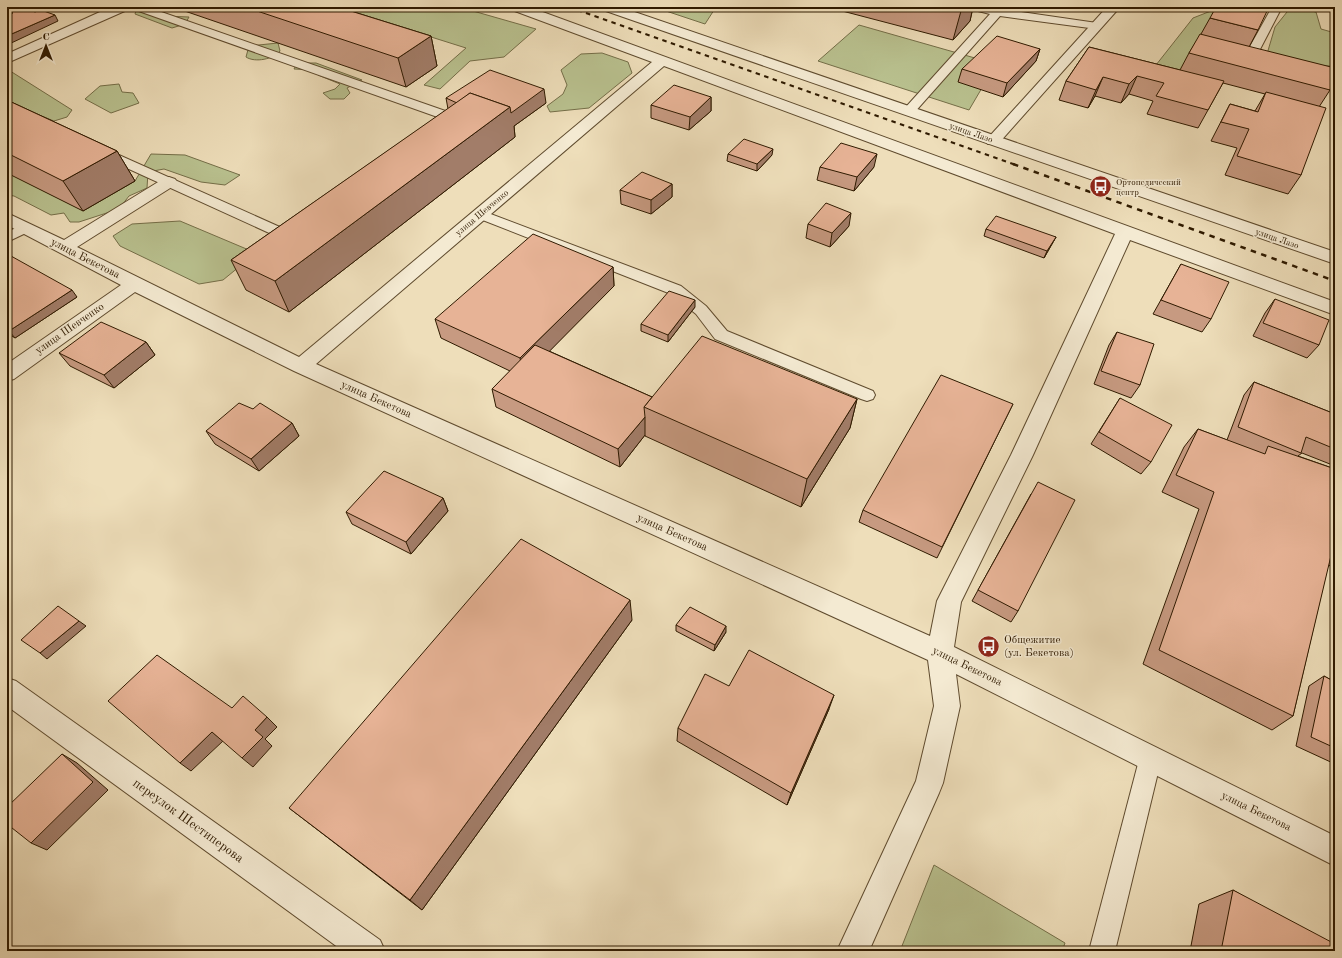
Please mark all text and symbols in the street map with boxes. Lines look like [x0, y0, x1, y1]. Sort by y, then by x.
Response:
north arrow [26, 26, 66, 66]
text: С [42, 32, 50, 43]
street label: улица Лазо [948, 121, 994, 145]
bus stop icon: Ортопедический центр [1087, 174, 1113, 200]
place label: Ортопедический центр [1116, 178, 1181, 197]
street label: улица Шевченко [454, 188, 511, 238]
street label: улица Лазо [1254, 227, 1300, 251]
street label: улица Бекетова [49, 237, 122, 281]
street label: улица Шевченко [34, 301, 106, 357]
street label: улица Бекетова [339, 380, 413, 421]
street label: улица Бекетова [635, 513, 709, 554]
bus stop icon: Общежитие (ул. Бекетова) [976, 633, 1002, 659]
place label: Общежитие (ул. Бекетова) [1004, 635, 1074, 659]
street label: улица Бекетова [930, 645, 1004, 689]
street label: переулок Шестиперова [130, 777, 246, 866]
street label: улица Бекетова [1219, 790, 1293, 834]

